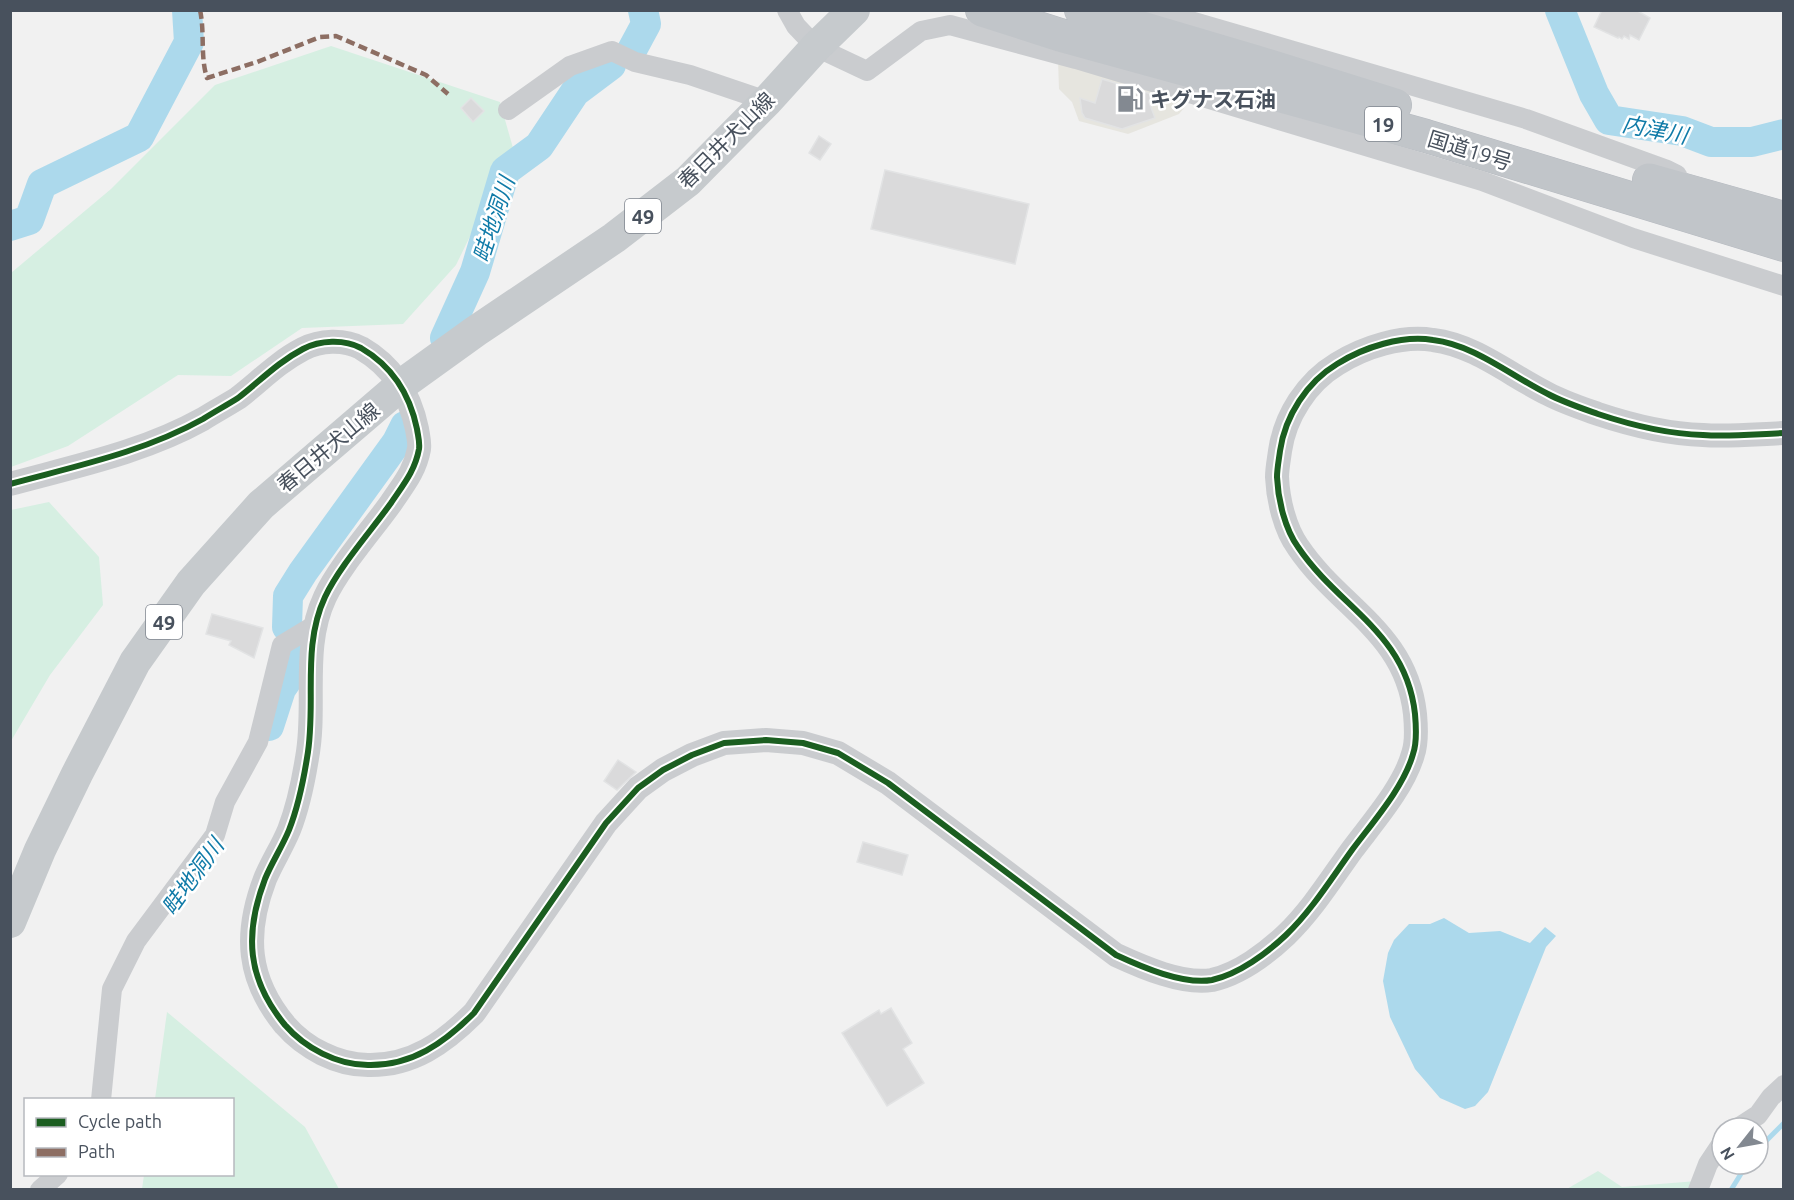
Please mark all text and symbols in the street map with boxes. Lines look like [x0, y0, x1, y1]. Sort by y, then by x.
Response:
fuel station icon: キグナス石油 [1115, 84, 1145, 114]
street label: 春日井犬山線 [673, 87, 779, 193]
place label: キグナス石油 [1150, 87, 1276, 111]
road number: 19 [1365, 107, 1401, 141]
water label: 内津川 [1620, 110, 1692, 148]
street label: 国道19号 [1425, 126, 1515, 174]
water label: 畦地洞川 [468, 171, 519, 265]
road number: 49 [625, 199, 661, 233]
street label: 春日井犬山線 [272, 397, 384, 497]
road number: 49 [146, 605, 182, 639]
water label: 畦地洞川 [156, 831, 229, 919]
legend [24, 1098, 234, 1176]
text: Cycle path [78, 1111, 162, 1131]
north arrow [1710, 1116, 1770, 1176]
text: Path [78, 1141, 115, 1161]
text: N [1716, 1144, 1738, 1163]

